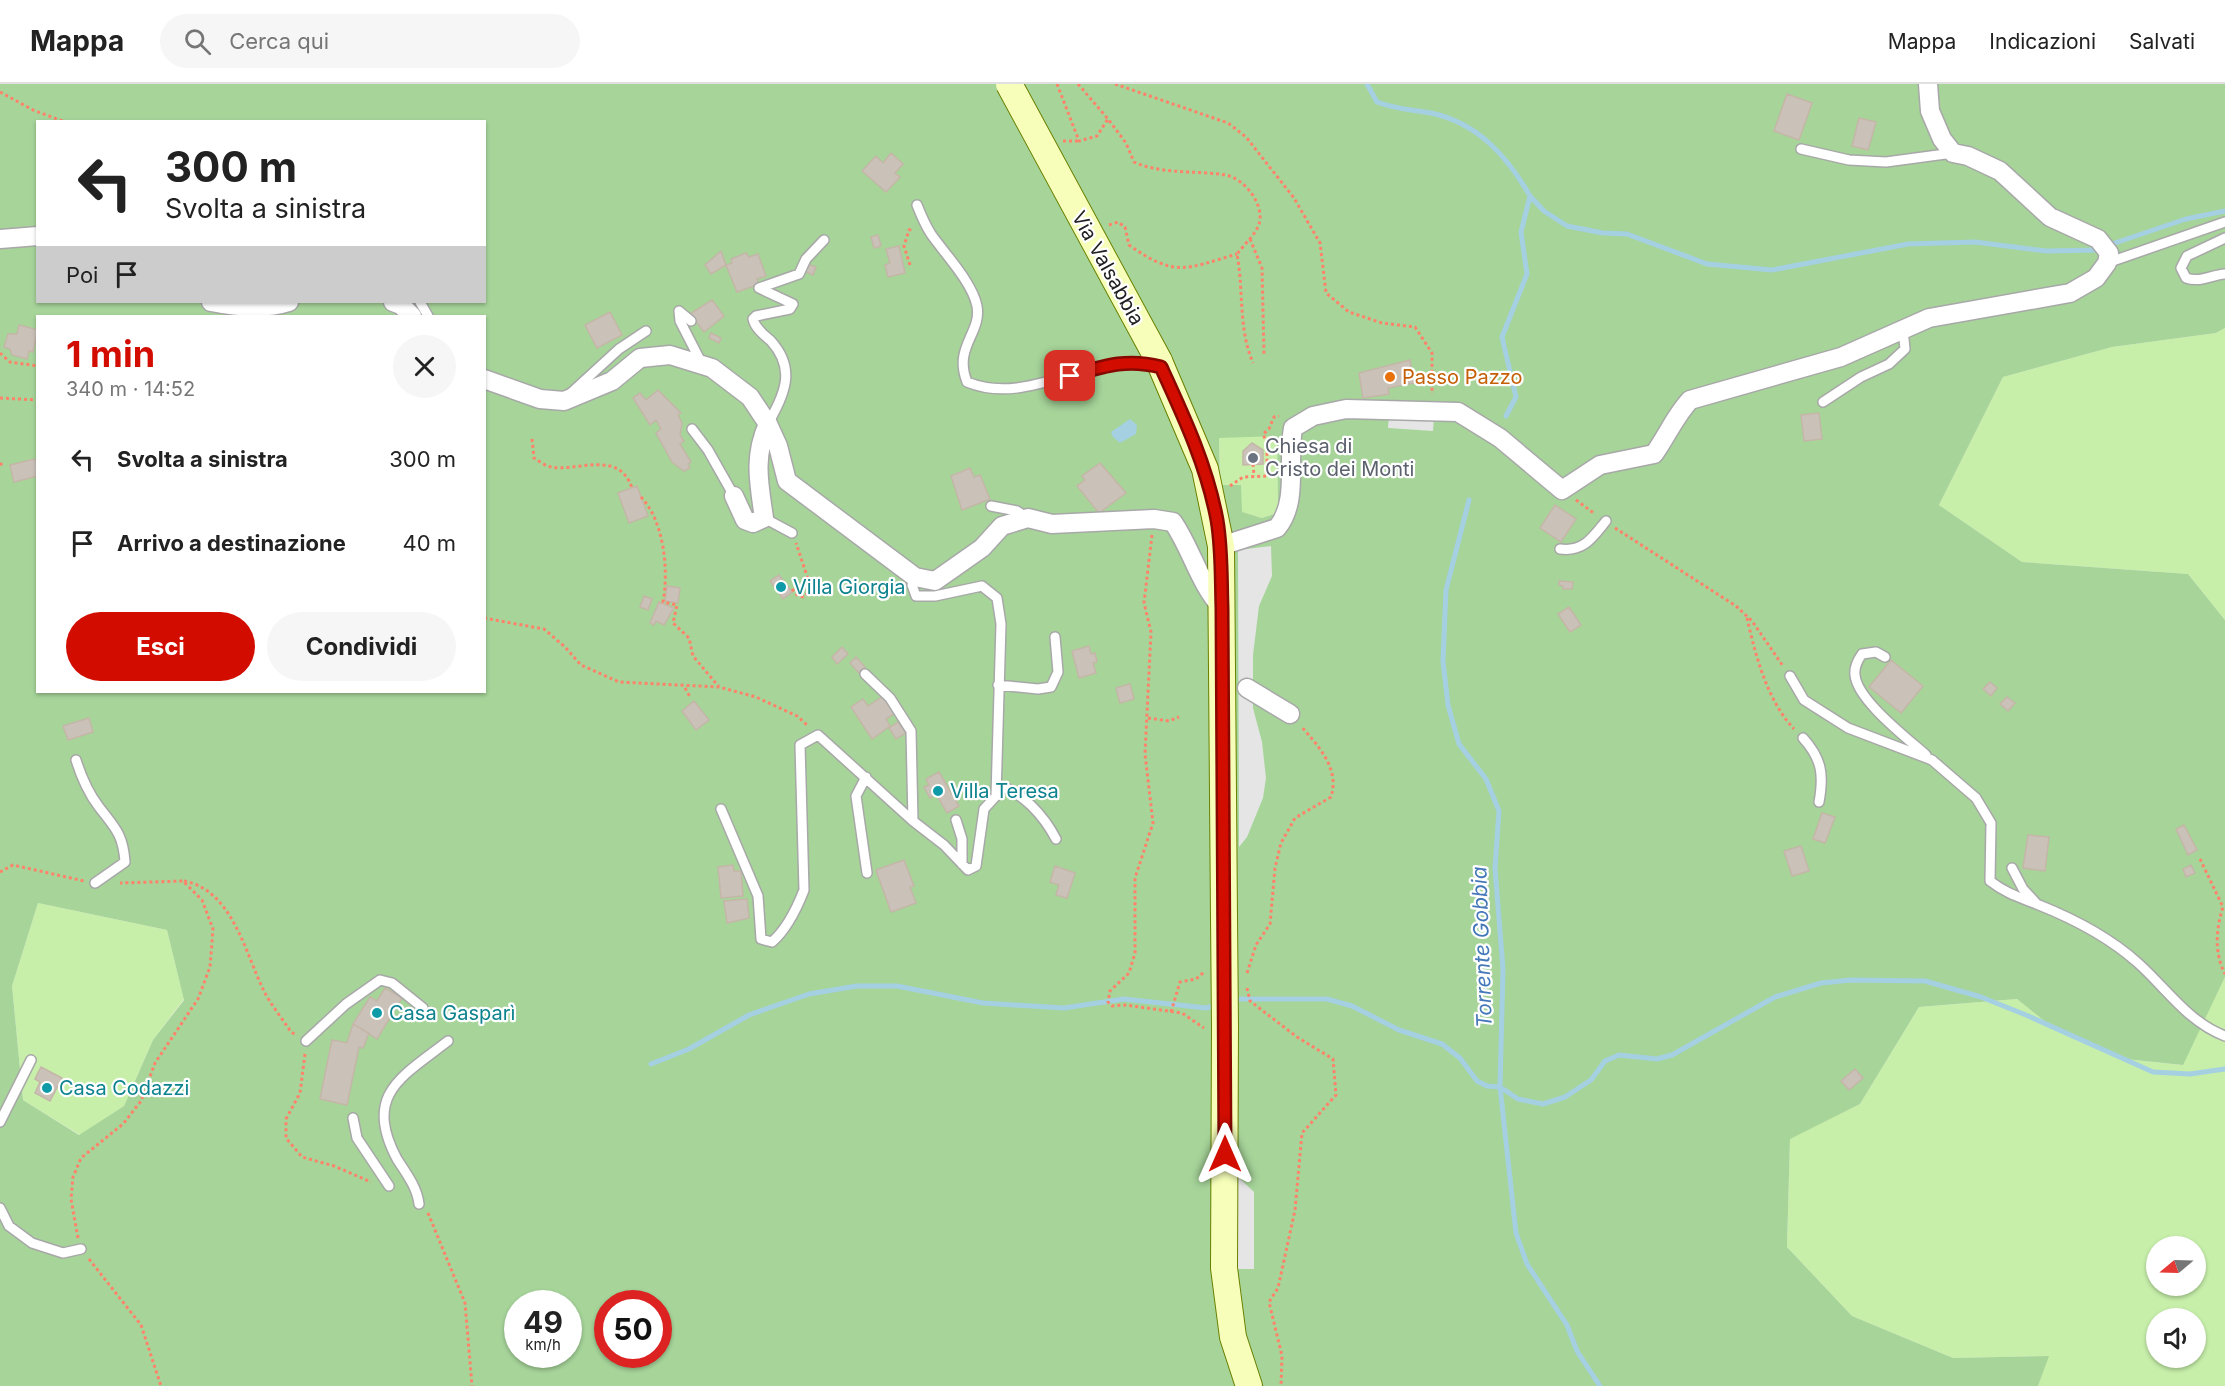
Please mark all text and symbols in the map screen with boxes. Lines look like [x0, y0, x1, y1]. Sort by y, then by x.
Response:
search box [160, 14, 580, 68]
text: Mappa [30, 24, 124, 58]
icon: search [181, 25, 214, 58]
text: Cerca qui [229, 28, 329, 54]
text: Mappa [1888, 29, 1956, 54]
text: Indicazioni [1989, 29, 2096, 54]
text: Salvati [2129, 29, 2195, 54]
text: 300 m [165, 141, 297, 192]
icon: left [66, 144, 144, 222]
text: Svolta a sinistra [165, 192, 366, 225]
street label: Via Valsabbia [1067, 207, 1149, 329]
icon: arrive [110, 258, 143, 291]
text: Poi [66, 262, 98, 288]
text: 1 min [66, 332, 155, 376]
button: close [393, 335, 456, 398]
pin [1044, 350, 1095, 401]
icon: arrive [1053, 359, 1086, 392]
place label: Passo Pazzo [1402, 365, 1523, 389]
marker: Passo Pazzo [1383, 370, 1397, 384]
text: 340 m · 14:52 [66, 377, 195, 401]
place label: Chiesa di Cristo dei Monti [1265, 434, 1414, 481]
icon: left [66, 443, 99, 476]
text: Svolta a sinistra [117, 446, 288, 472]
text: 300 m [389, 446, 456, 472]
marker: Chiesa di Cristo dei Monti [1246, 451, 1260, 465]
icon: arrive [66, 527, 99, 560]
text: Arrivo a destinazione [117, 530, 346, 556]
text: 40 m [402, 530, 456, 556]
place label: Villa Giorgia [793, 575, 905, 599]
marker: Villa Giorgia [774, 580, 788, 594]
button: Esci [66, 612, 255, 681]
button: Condividi [267, 612, 456, 681]
place label: Villa Teresa [950, 779, 1059, 803]
marker: Villa Teresa [931, 784, 945, 798]
water label: Torrente Gobbia [1466, 866, 1497, 1028]
place label: Casa Gasparì [389, 1001, 515, 1025]
marker: Casa Gasparì [370, 1006, 384, 1020]
place label: Casa Codazzi [59, 1076, 189, 1100]
marker: Casa Codazzi [40, 1081, 54, 1095]
position arrow [1193, 1122, 1257, 1186]
north arrow [2146, 1236, 2206, 1296]
map controls [2146, 1236, 2206, 1368]
speed limit sign: 50 [594, 1290, 672, 1368]
text: 49 [523, 1304, 563, 1340]
button: sound [2146, 1308, 2206, 1368]
text: km/h [525, 1335, 561, 1354]

